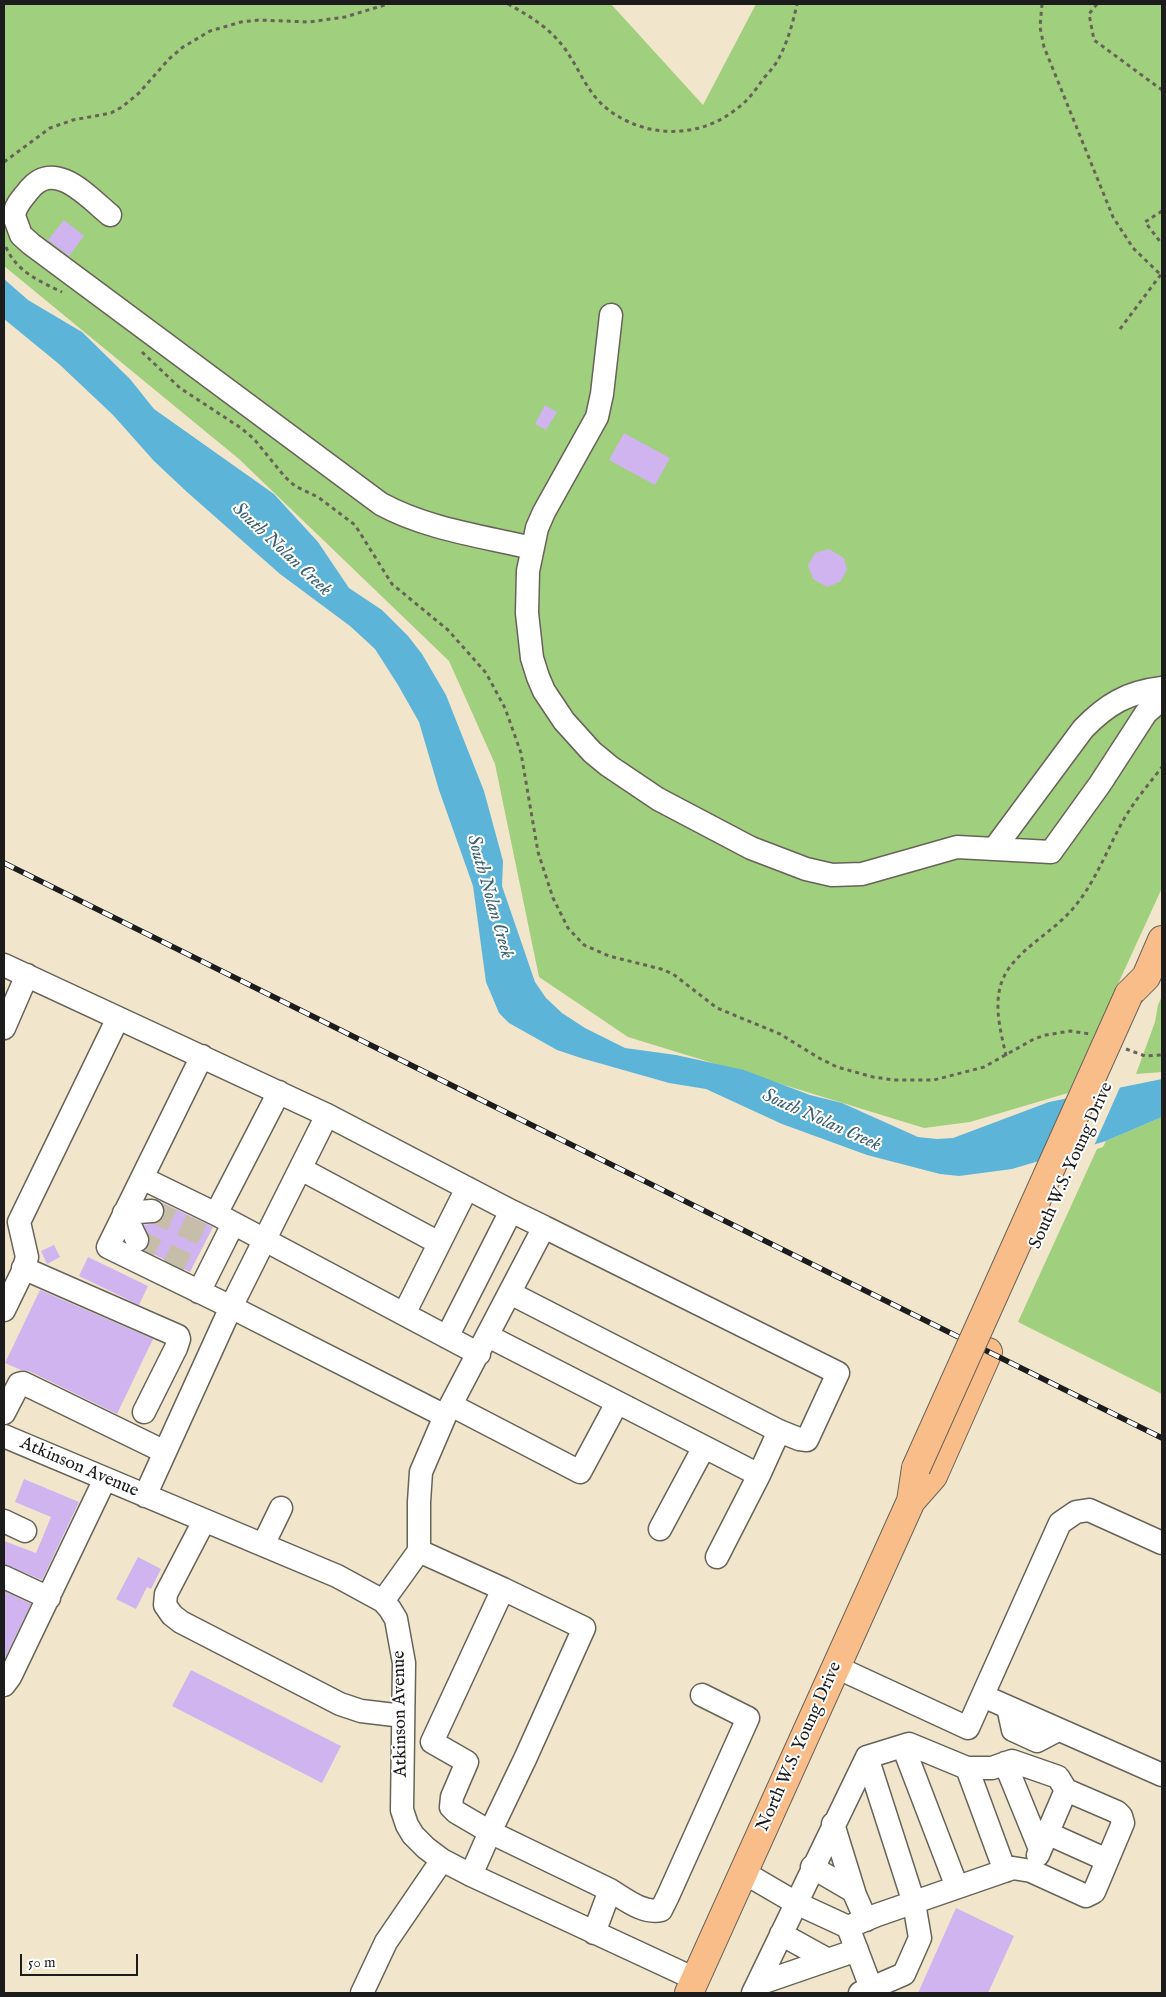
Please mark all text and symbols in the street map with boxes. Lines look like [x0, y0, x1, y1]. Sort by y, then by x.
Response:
water label: South Nolan Creek [227, 498, 335, 602]
water label: South Nolan Creek [460, 833, 518, 961]
street label: South W.S. Young Drive [1025, 1079, 1119, 1253]
water label: South Nolan Creek [758, 1085, 884, 1157]
street label: Atkinson Avenue [16, 1433, 142, 1503]
street label: Atkinson Avenue [389, 1650, 413, 1778]
street label: North W.S. Young Drive [753, 1659, 847, 1835]
scale bar [22, 1944, 140, 1976]
text: 50 m [28, 1953, 56, 1972]

